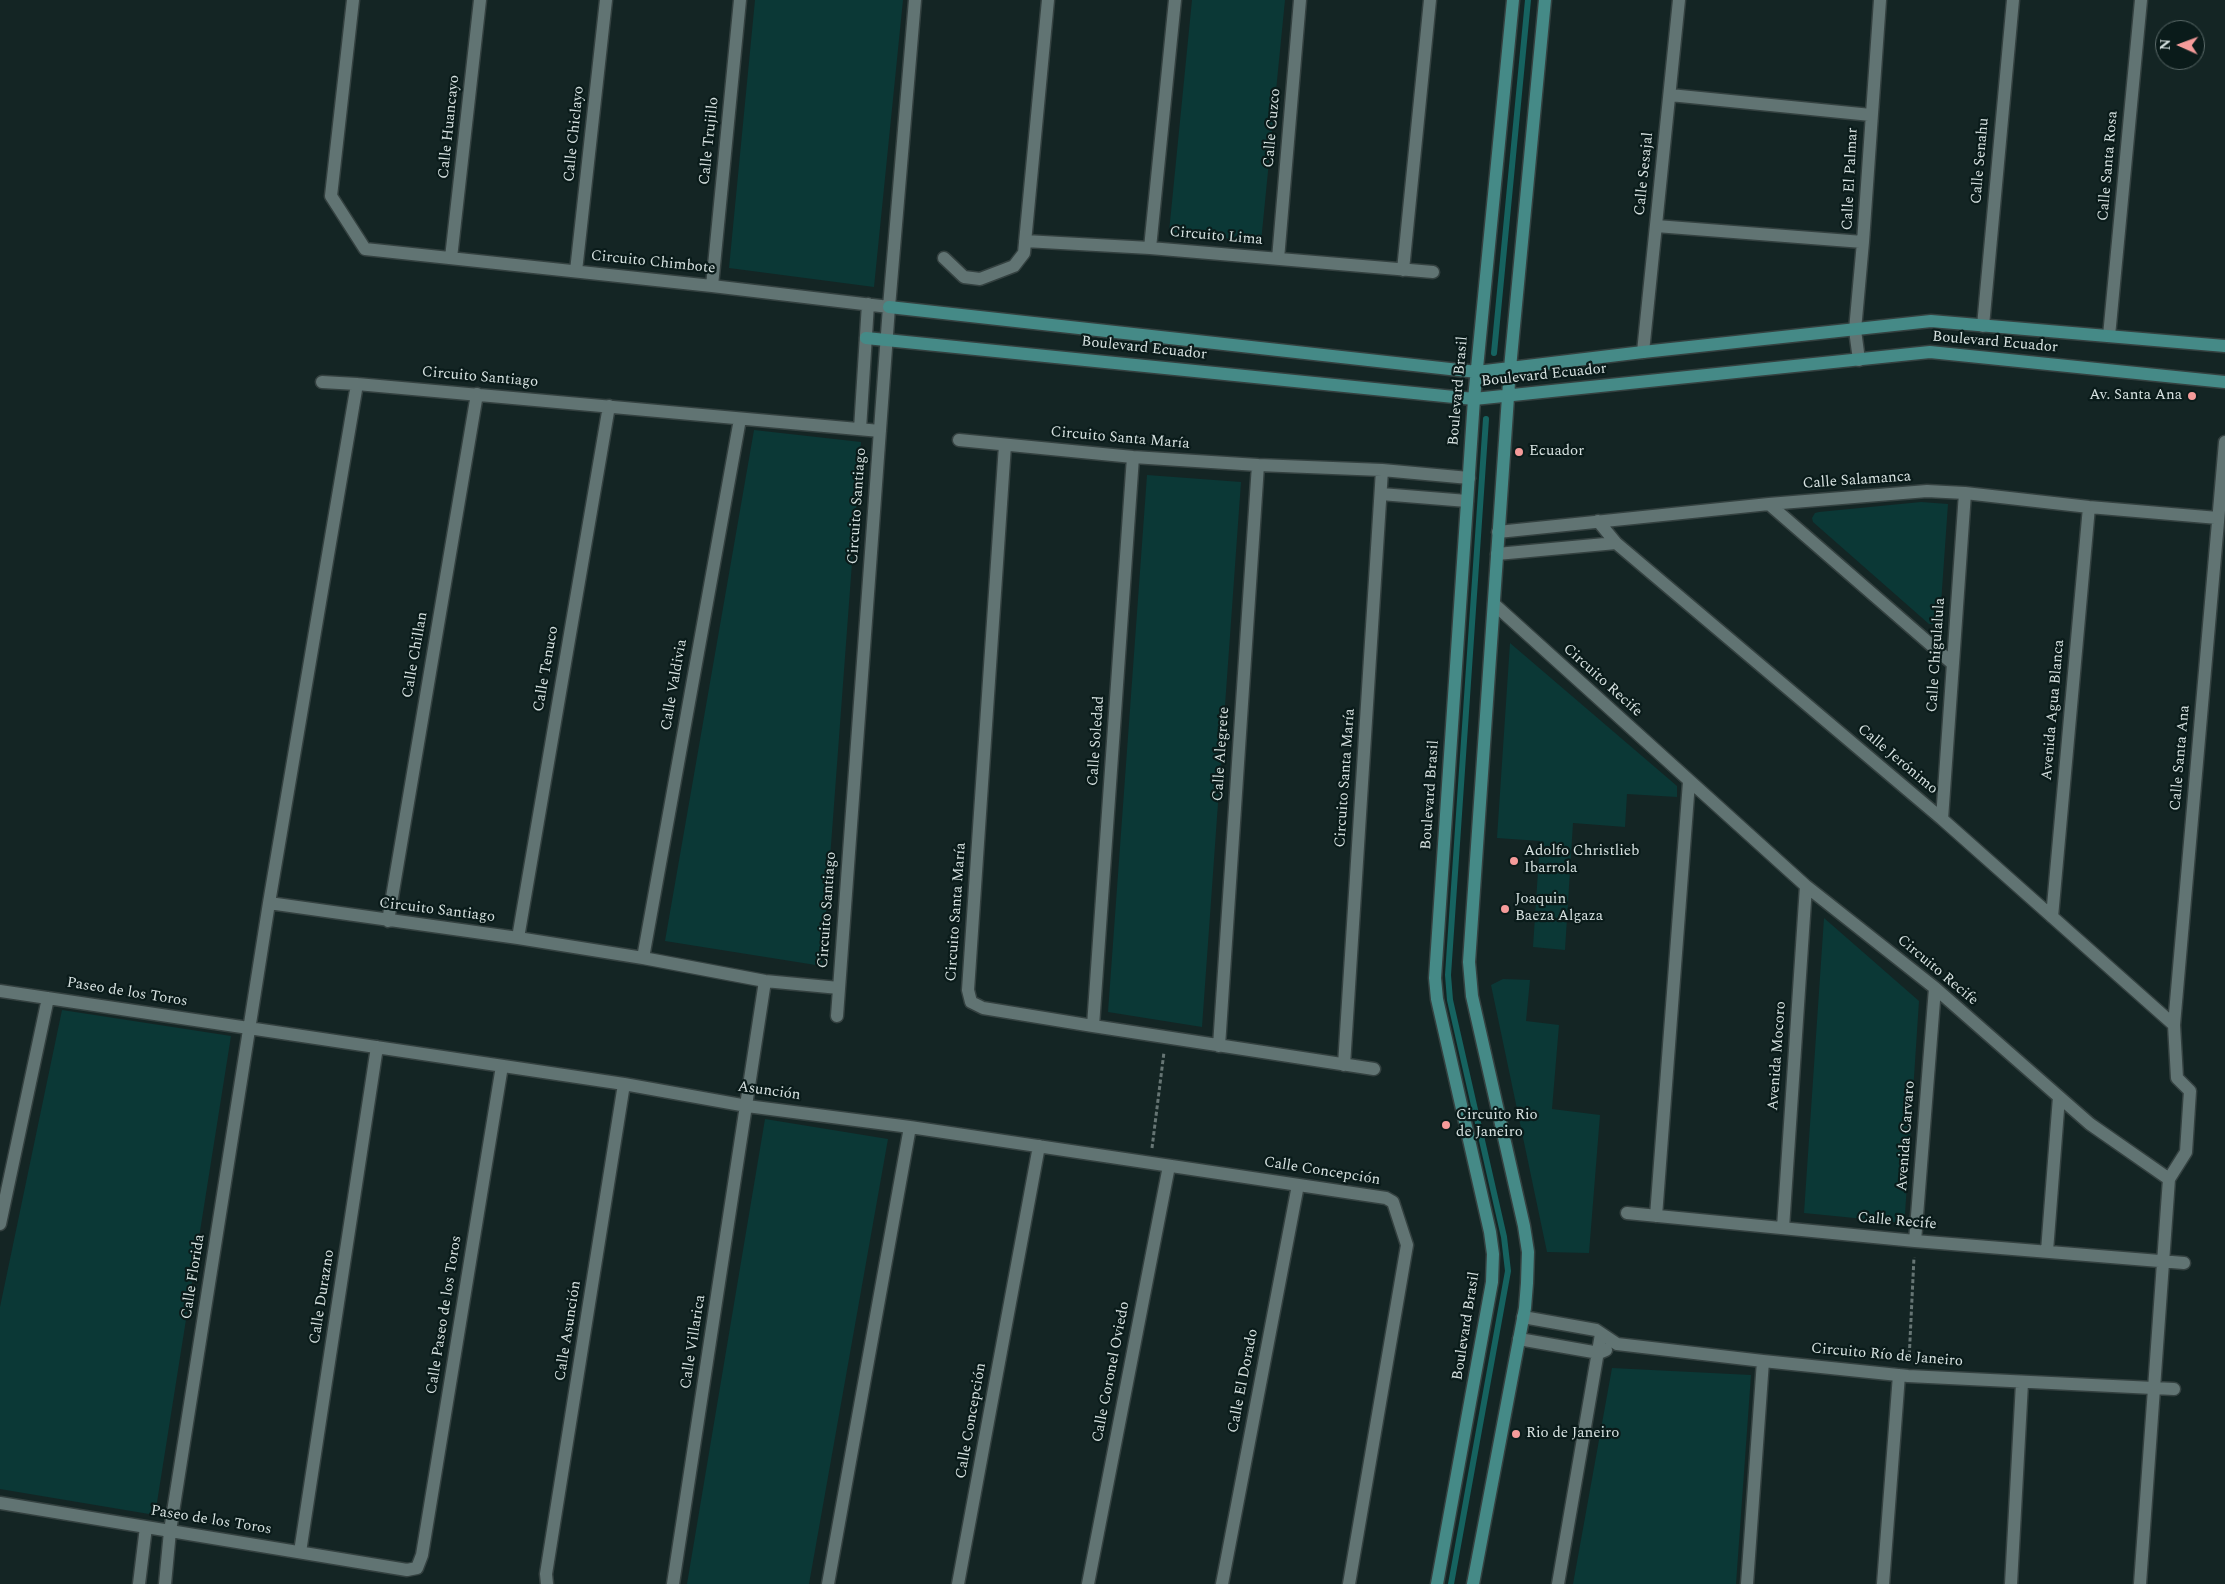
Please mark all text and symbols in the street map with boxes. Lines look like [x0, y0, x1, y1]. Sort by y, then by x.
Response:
north arrow [2155, 20, 2205, 70]
text: N [2155, 38, 2176, 51]
street label: Calle Huancayo [436, 74, 464, 180]
street label: Calle Chiclayo [561, 85, 589, 183]
street label: Calle Cuzco [1261, 88, 1285, 168]
street label: Calle Trujillo [696, 96, 724, 186]
street label: Calle Santa Rosa [2095, 110, 2123, 222]
street label: Calle Senahu [1968, 117, 1994, 205]
street label: Calle El Palmar [1839, 127, 1863, 231]
street label: Calle Sesajal [1632, 131, 1658, 217]
street label: Circuito Lima [1169, 224, 1263, 250]
street label: Circuito Chimbote [590, 248, 716, 278]
street label: Boulevard Ecuador [1931, 329, 2059, 357]
street label: Boulevard Ecuador [1080, 333, 1208, 365]
street label: Boulevard Brasil [1445, 336, 1473, 446]
street label: Boulevard Ecuador [1480, 360, 1608, 392]
street label: Circuito Santiago [421, 364, 539, 392]
place label: Av. Santa Ana [2089, 387, 2182, 405]
marker: Av. Santa Ana [2186, 390, 2198, 402]
street label: Circuito Santa María [1050, 424, 1190, 454]
place label: Ecuador [1529, 443, 1584, 461]
marker: Ecuador [1513, 446, 1525, 458]
street label: Circuito Santiago [845, 447, 871, 565]
street label: Calle Salamanca [1802, 468, 1912, 494]
street label: Calle Chigulalula [1924, 597, 1950, 713]
street label: Calle Chillan [400, 611, 432, 699]
street label: Calle Tenuco [531, 625, 563, 713]
street label: Calle Valdivia [658, 638, 692, 732]
street label: Avenida Agua Blanca [2039, 639, 2069, 781]
street label: Circuito Recife [1559, 641, 1645, 721]
street label: Calle Soledad [1085, 695, 1109, 787]
street label: Calle Santa Ana [2167, 704, 2195, 812]
street label: Calle Alegrete [1210, 706, 1234, 802]
street label: Circuito Santa María [1332, 708, 1360, 848]
street label: Calle Jerónimo [1853, 721, 1941, 799]
street label: Boulevard Brasil [1418, 740, 1444, 850]
street label: Circuito Santa María [943, 842, 971, 982]
place label: Adolfo Christlieb Ibarrola [1524, 843, 1639, 878]
street label: Circuito Santiago [815, 851, 841, 969]
marker: Adolfo Christlieb Ibarrola [1508, 855, 1520, 867]
place label: Joaquin Baeza Algaza [1515, 891, 1603, 926]
street label: Circuito Santiago [378, 895, 496, 927]
marker: Joaquin Baeza Algaza [1499, 903, 1511, 915]
street label: Circuito Recife [1893, 932, 1981, 1010]
street label: Paseo de los Toros [65, 975, 189, 1011]
street label: Avenida Mocoro [1765, 1001, 1791, 1111]
street label: Asunción [736, 1079, 802, 1105]
street label: Avenida Carvaro [1894, 1080, 1920, 1192]
place label: Circuito Rio de Janeiro [1456, 1107, 1538, 1142]
marker: Circuito Rio de Janeiro [1440, 1119, 1452, 1131]
street label: Calle Concepción [1263, 1154, 1381, 1190]
street label: Calle Recife [1857, 1210, 1937, 1234]
street label: Calle Florida [178, 1233, 210, 1321]
street label: Calle Paseo de los Toros [424, 1234, 466, 1396]
street label: Calle Durazno [307, 1248, 339, 1346]
street label: Boulevard Brasil [1450, 1270, 1484, 1382]
street label: Calle Asunción [552, 1280, 586, 1382]
street label: Calle Villarica [678, 1294, 710, 1390]
street label: Calle Coronel Oviedo [1090, 1300, 1134, 1444]
street label: Calle El Dorado [1225, 1327, 1263, 1435]
street label: Circuito Río de Janeiro [1810, 1340, 1964, 1372]
street label: Calle Concepción [953, 1362, 991, 1480]
place label: Rio de Janeiro [1526, 1425, 1619, 1443]
marker: Rio de Janeiro [1510, 1428, 1522, 1440]
street label: Paseo de los Toros [149, 1503, 273, 1539]

